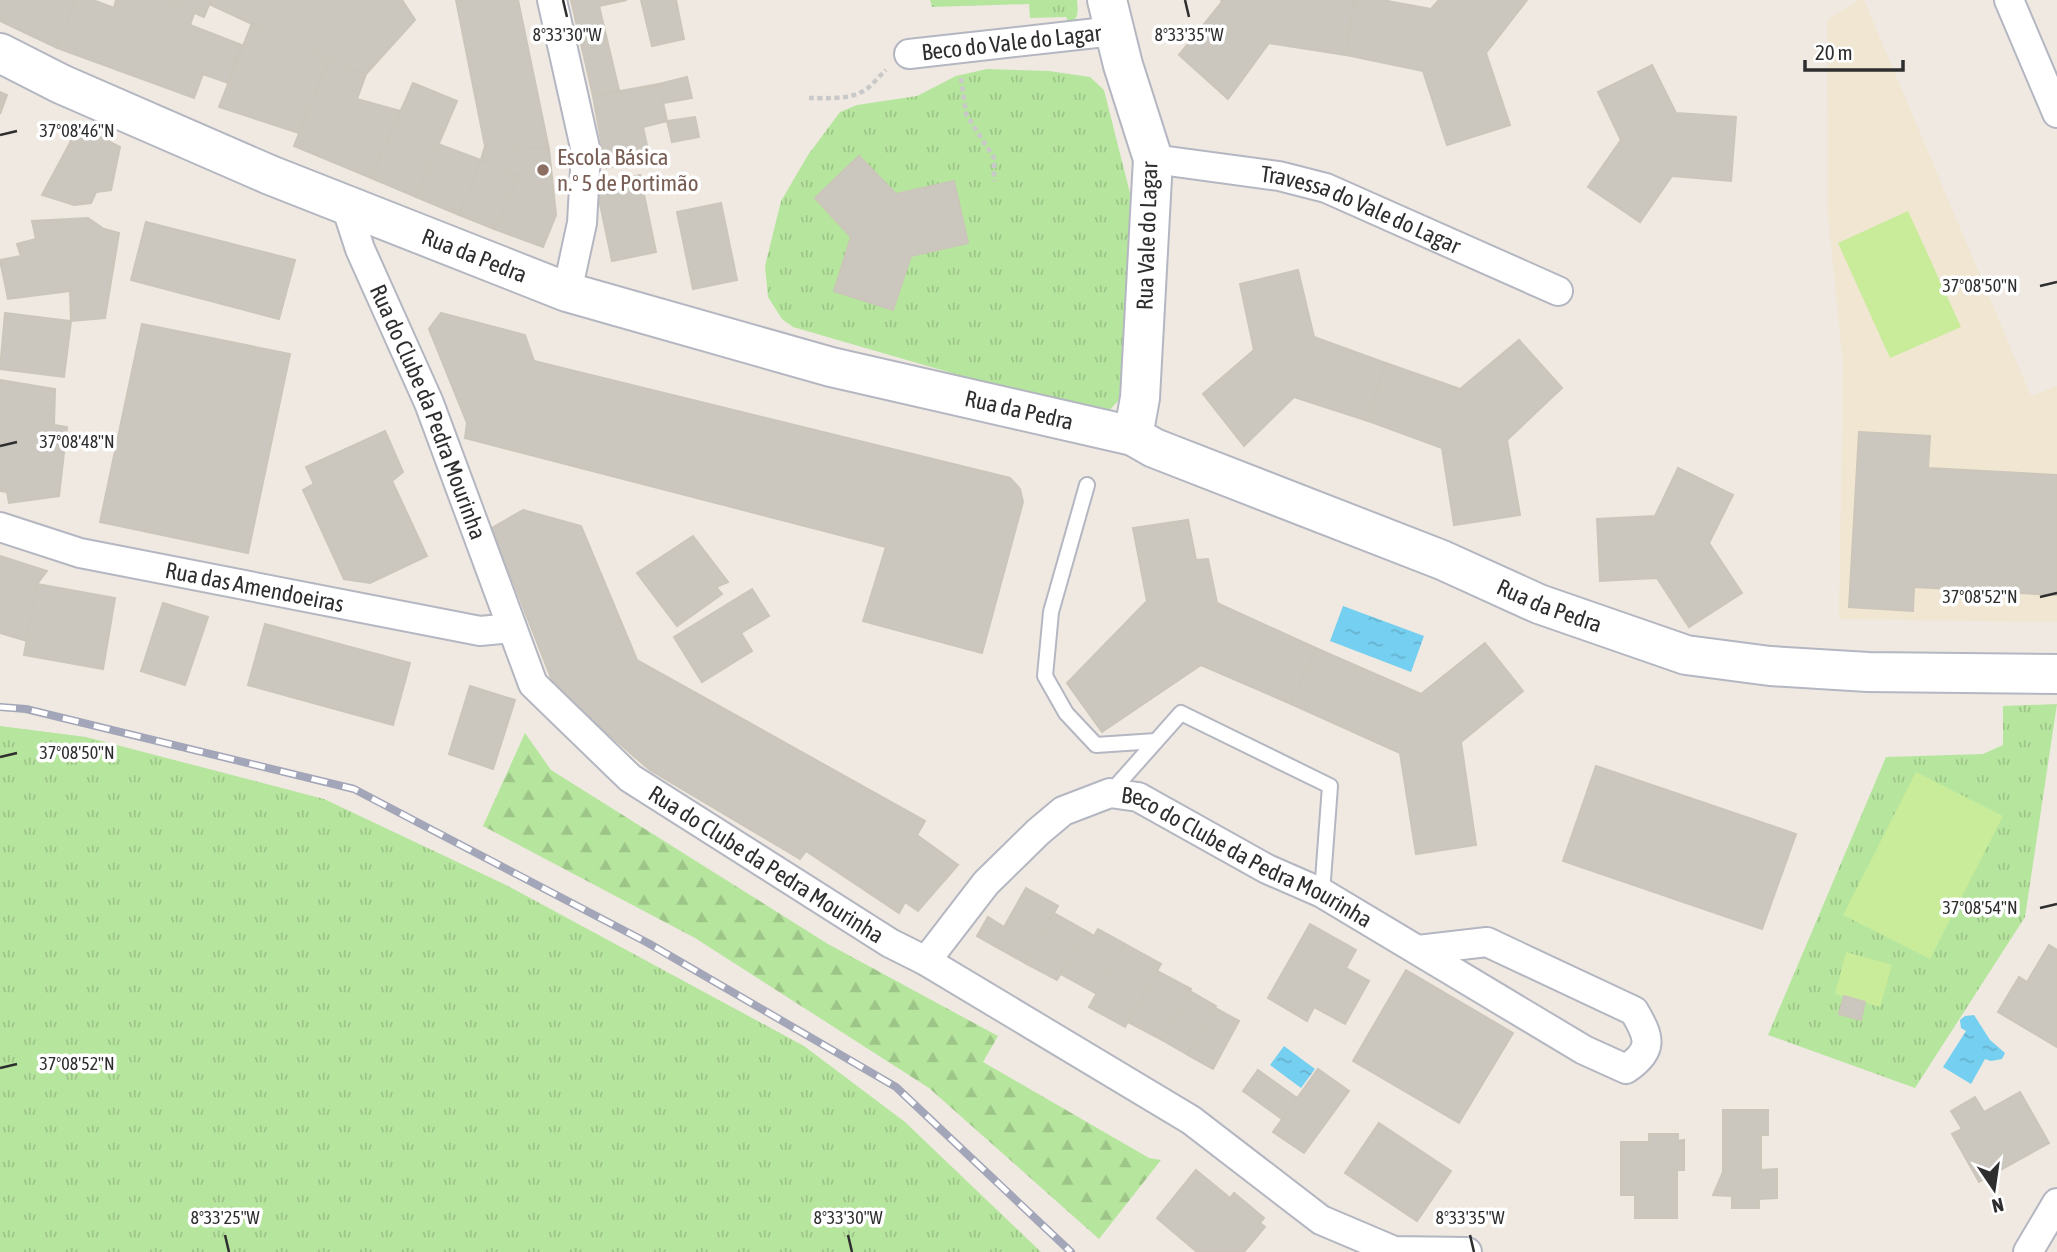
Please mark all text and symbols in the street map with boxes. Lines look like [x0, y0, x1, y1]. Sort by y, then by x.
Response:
street label: Beco do Vale do Lagar [920, 19, 1104, 66]
text: 8°33'30"W [532, 24, 602, 45]
text: 8°33'35"W [1154, 24, 1224, 45]
scale bar [1805, 28, 1903, 72]
text: 20 m [1815, 40, 1853, 64]
text: 37°08'46"N [39, 120, 115, 141]
place label: Escola Básica n.º 5 de Portimão [557, 144, 698, 196]
street label: Rua Vale do Lagar [1131, 160, 1163, 311]
street label: Travessa do Vale do Lagar [1259, 161, 1466, 259]
marker: Escola Básica n.º 5 de Portimão [535, 162, 551, 178]
street label: Rua da Pedra [418, 223, 531, 288]
text: 37°08'50"N [1942, 275, 2018, 296]
street label: Rua do Clube da Pedra Mourinha [365, 280, 491, 543]
street label: Rua da Pedra [962, 385, 1076, 435]
text: 37°08'48"N [39, 431, 115, 452]
street label: Rua das Amendoeiras [163, 557, 346, 617]
street label: Rua da Pedra [1493, 574, 1605, 638]
text: 37°08'52"N [1942, 586, 2018, 607]
text: 37°08'50"N [39, 742, 115, 763]
street label: Rua do Clube da Pedra Mourinha [644, 780, 888, 949]
street label: Beco do Clube da Pedra Mourinha [1120, 782, 1377, 933]
text: 37°08'54"N [1942, 897, 2018, 918]
text: 37°08'52"N [39, 1053, 115, 1074]
north arrow [1959, 1154, 2029, 1224]
text: N [1990, 1194, 2006, 1218]
text: 8°33'25"W [190, 1207, 260, 1228]
text: 8°33'30"W [813, 1207, 883, 1228]
text: 8°33'35"W [1435, 1207, 1505, 1228]

